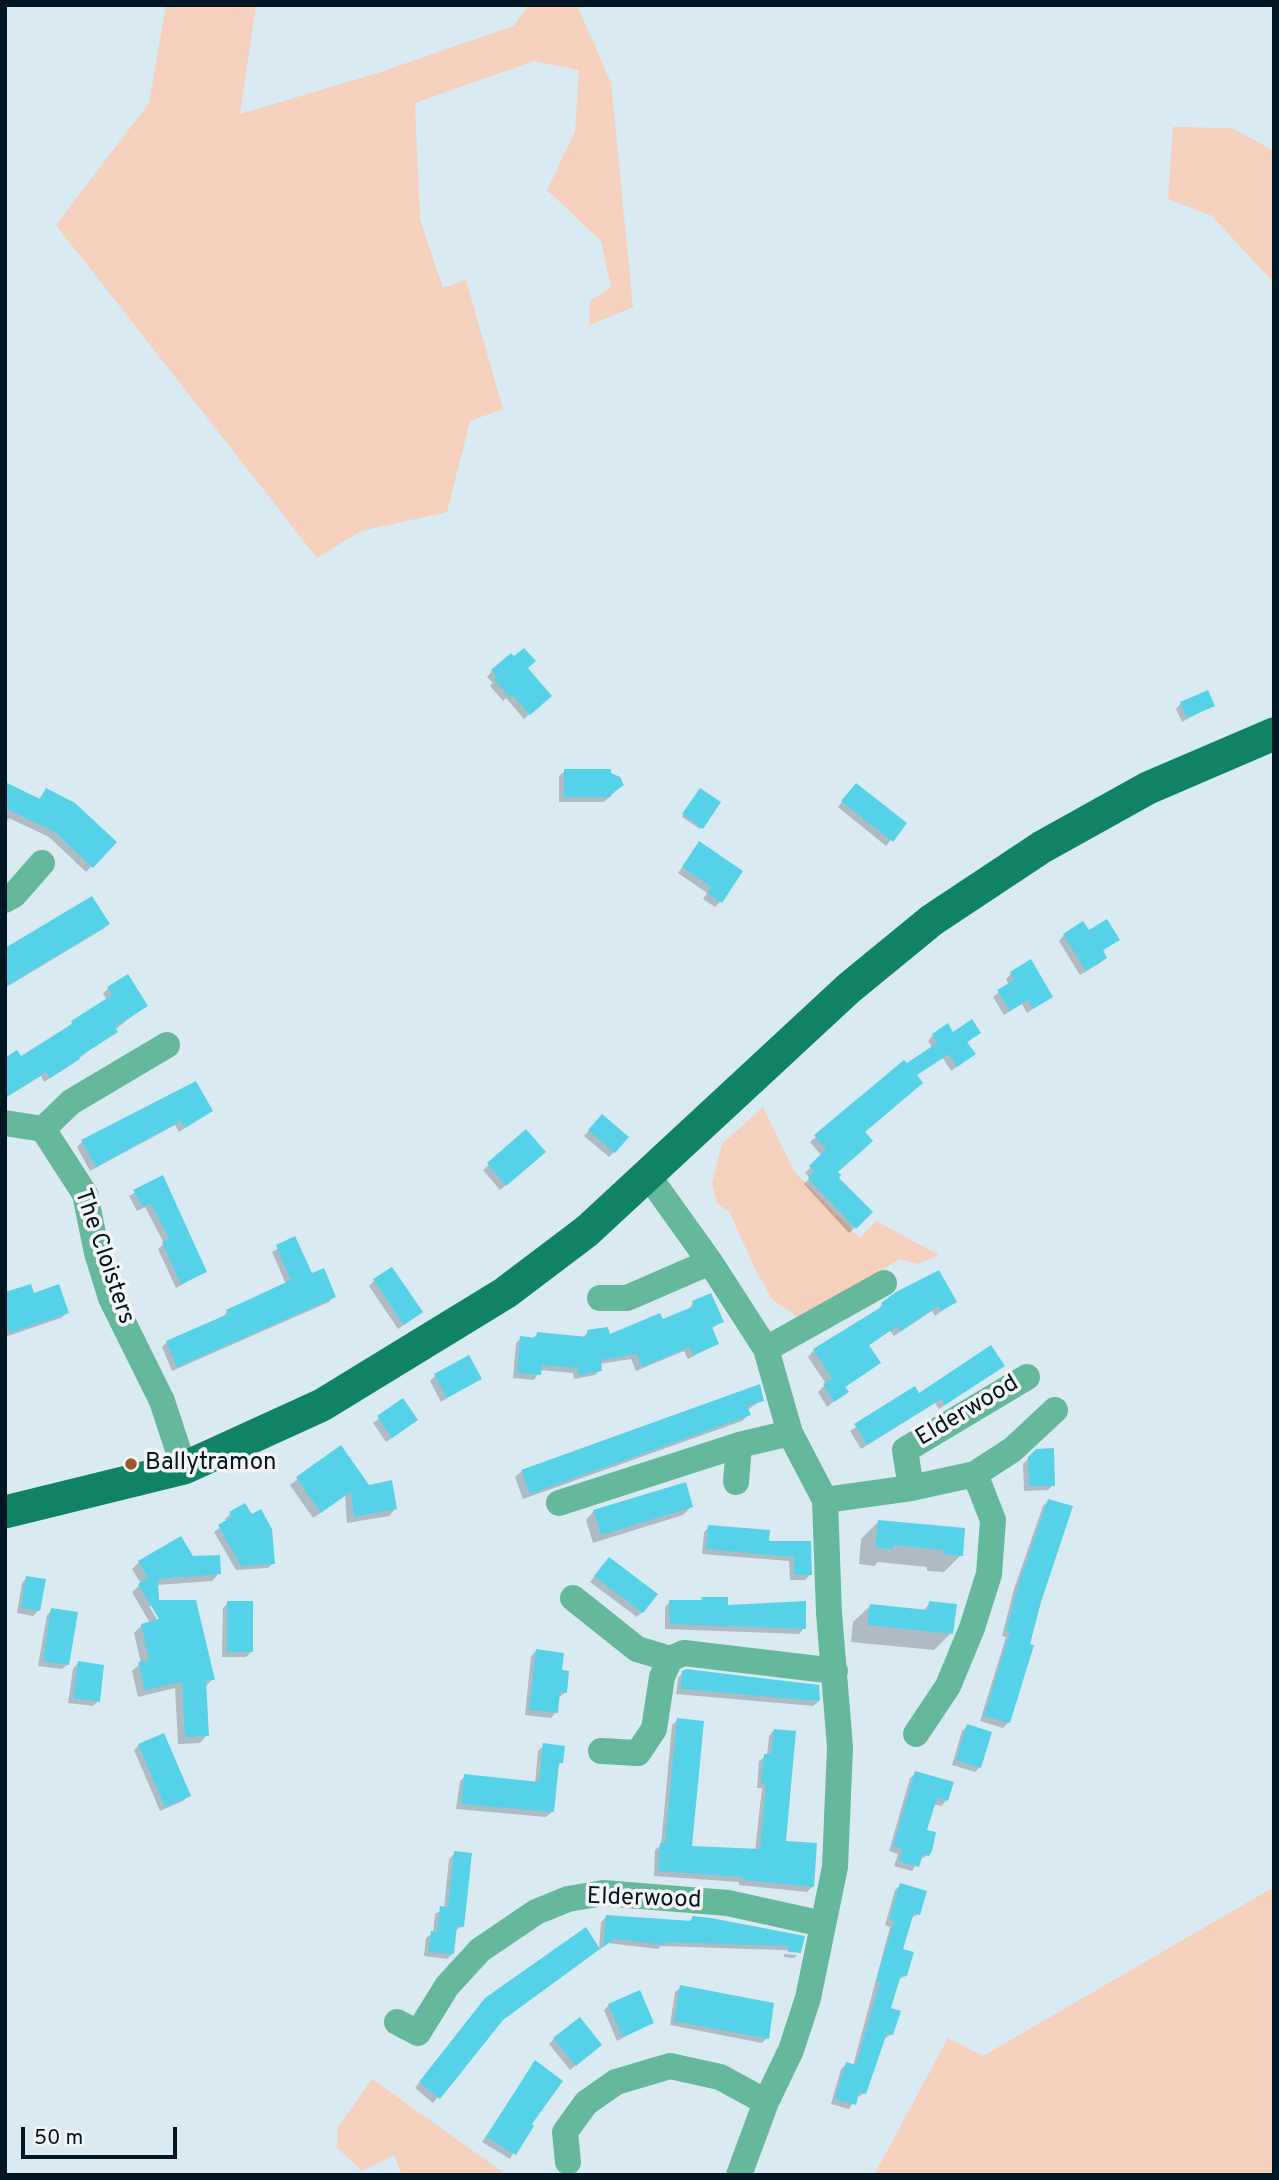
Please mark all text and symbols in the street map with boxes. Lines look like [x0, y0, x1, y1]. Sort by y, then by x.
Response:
street label: The Cloisters [66, 1186, 140, 1328]
street label: Elderwood [911, 1370, 1025, 1454]
place label: Ballytramon [145, 1450, 276, 1478]
marker: Ballytramon [123, 1456, 139, 1472]
street label: Elderwood [586, 1884, 702, 1916]
scale bar [24, 2114, 180, 2158]
text: 50 m [34, 2125, 83, 2152]

